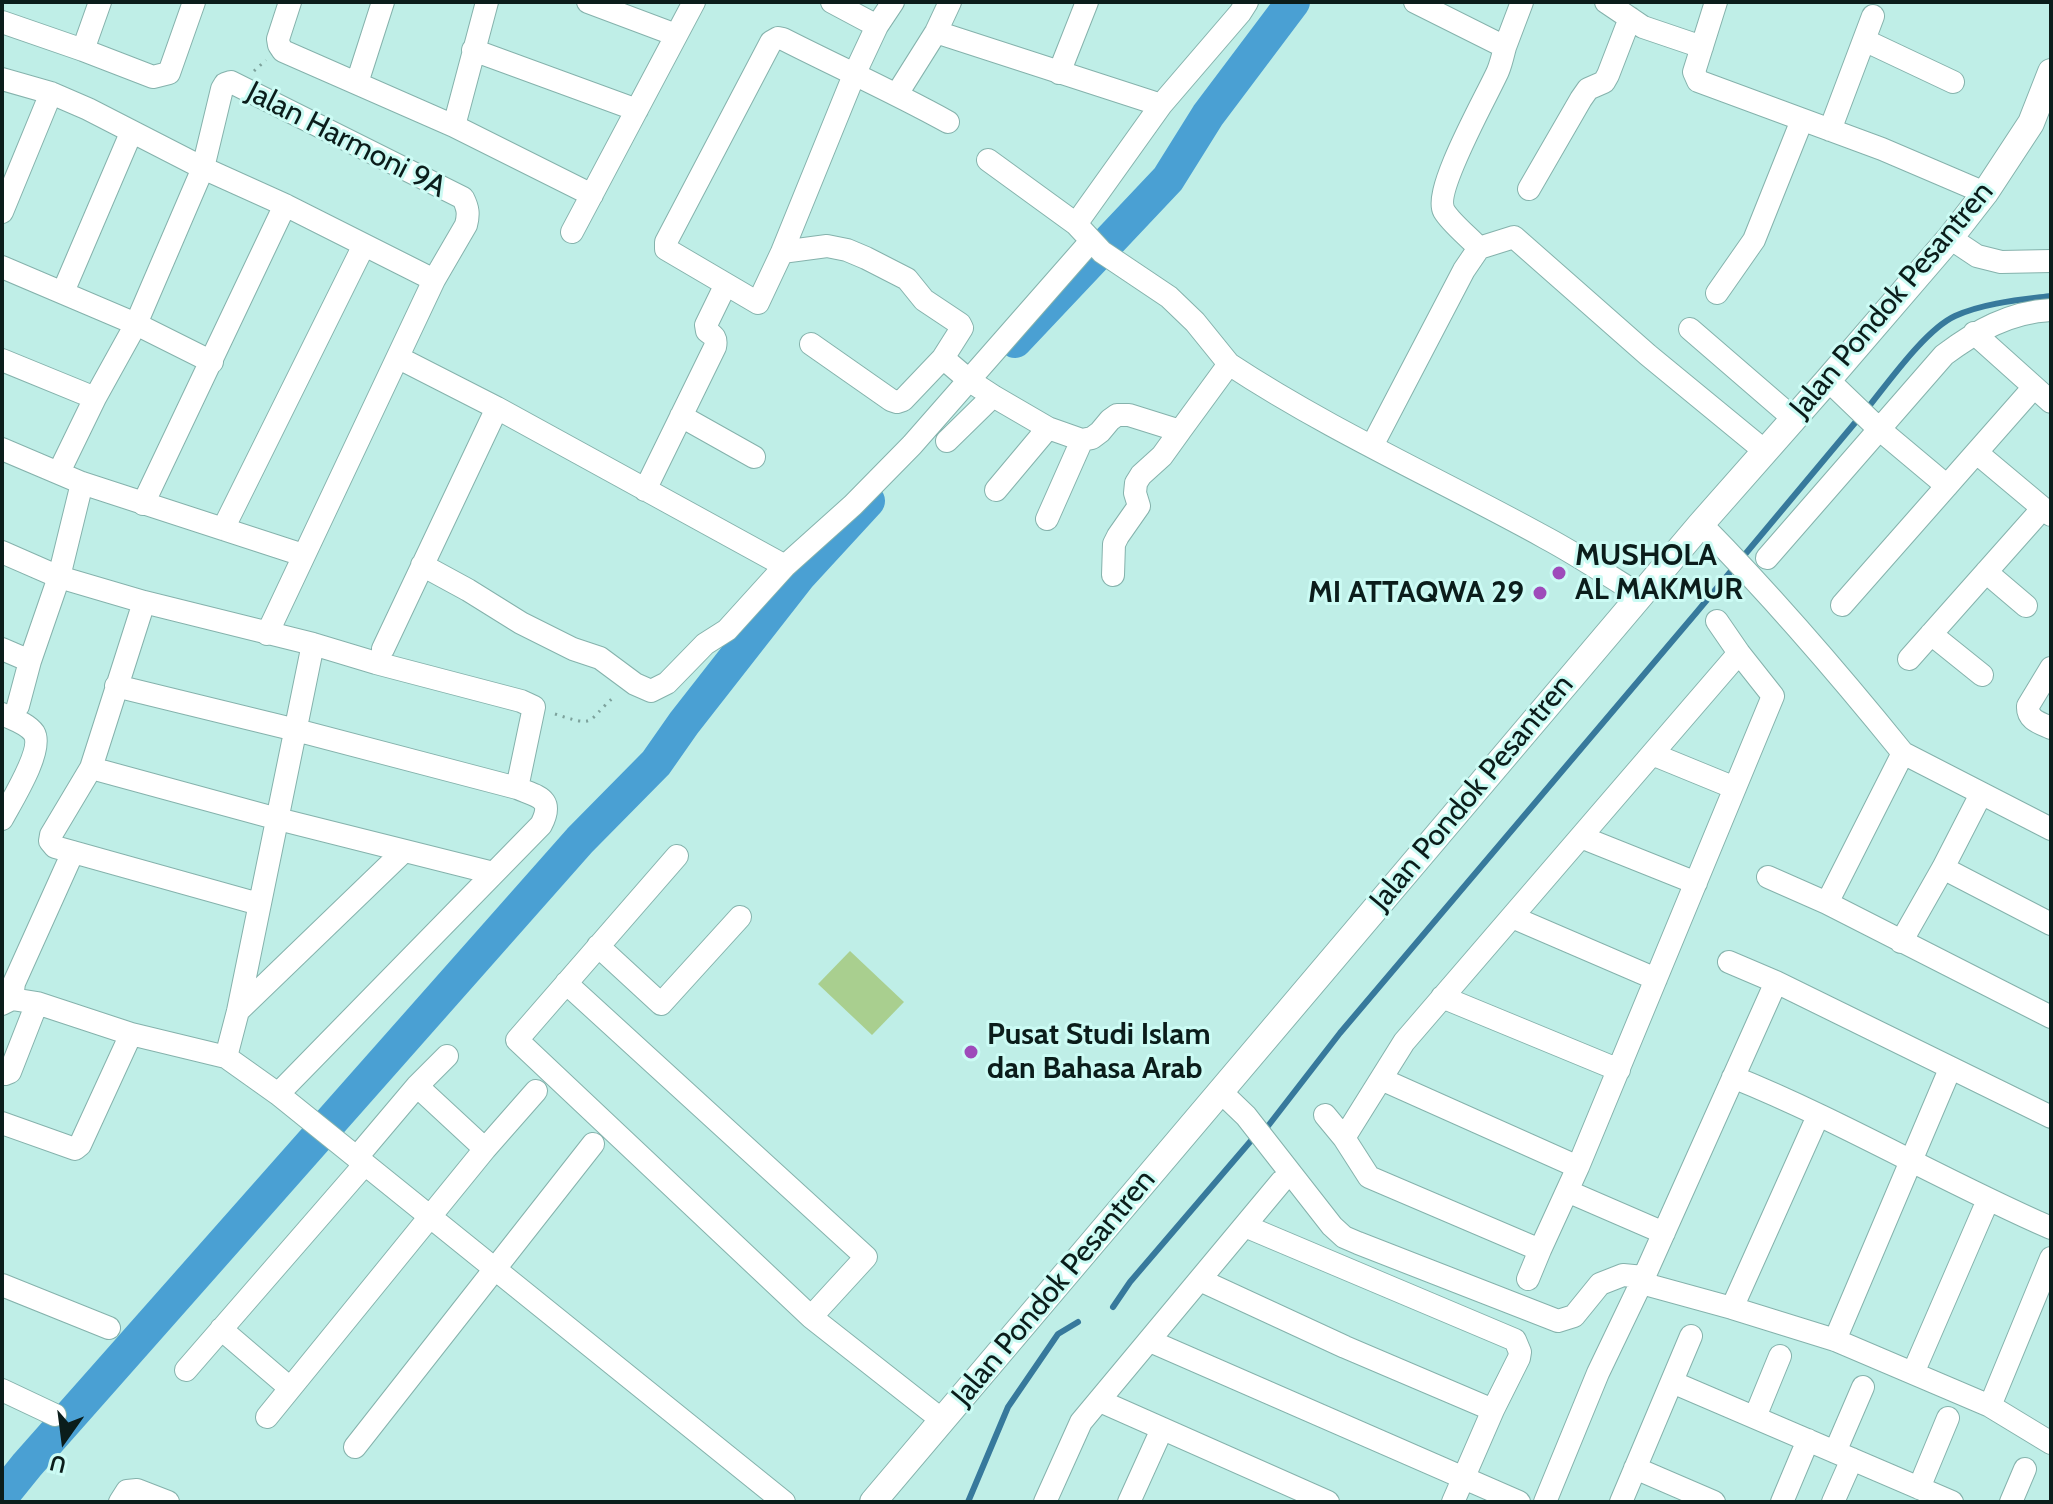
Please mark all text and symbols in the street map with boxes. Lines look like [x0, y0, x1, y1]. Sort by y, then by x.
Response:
street label: Jalan Harmoni 9A [240, 74, 452, 206]
street label: Jalan Pondok Pesantren [1783, 175, 2001, 425]
place label: MUSHOLA AL MAKMUR [1575, 538, 1743, 608]
marker: MUSHOLA AL MAKMUR [1550, 564, 1568, 582]
place label: MI ATTAQWA 29 [1308, 575, 1524, 611]
marker: MI ATTAQWA 29 [1531, 584, 1549, 602]
street label: Jalan Pondok Pesantren [1363, 668, 1581, 918]
place label: Pusat Studi Islam dan Bahasa Arab [987, 1017, 1210, 1088]
marker: Pusat Studi Islam dan Bahasa Arab [962, 1043, 980, 1061]
street label: Jalan Pondok Pesantren [945, 1163, 1163, 1413]
north arrow [24, 1400, 104, 1480]
text: U [47, 1449, 69, 1479]

